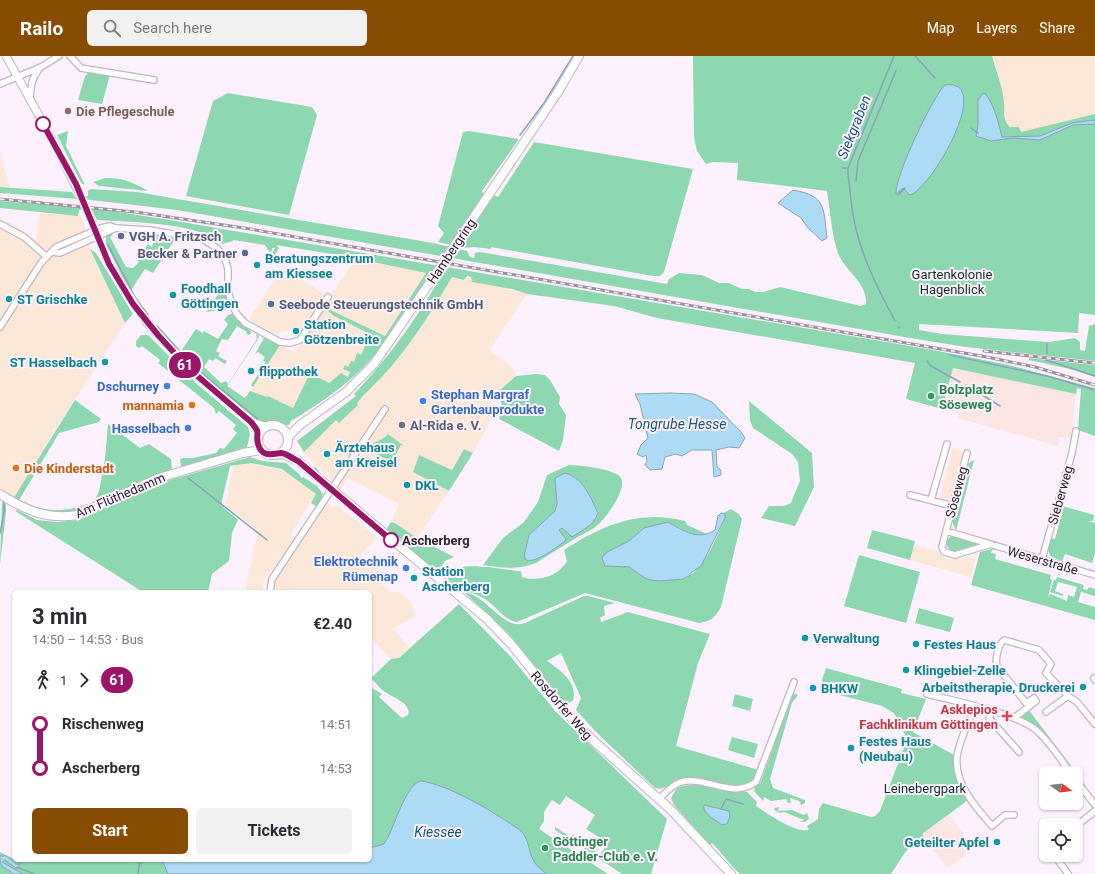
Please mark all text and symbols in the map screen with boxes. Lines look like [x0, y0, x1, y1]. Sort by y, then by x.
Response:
search box [87, 10, 367, 46]
text: Railo [20, 17, 63, 40]
icon: search [101, 17, 123, 39]
text: Search here [133, 19, 212, 37]
text: Map [927, 20, 954, 36]
text: Layers [976, 20, 1017, 36]
text: Share [1039, 20, 1075, 36]
water label: Siekgraben [834, 93, 874, 161]
place label: Die Pflegeschule [76, 104, 174, 119]
marker: Die Pflegeschule [63, 106, 73, 116]
unlabelled marker [35, 116, 51, 132]
street label: Hambergring [424, 216, 479, 287]
place label: VGH A. Fritzsch [129, 229, 221, 244]
marker: VGH A. Fritzsch [116, 231, 126, 241]
place label: Becker & Partner [137, 246, 237, 261]
marker: Becker & Partner [240, 248, 250, 258]
place label: Beratungszentrum am Kiessee [265, 251, 373, 281]
marker: Beratungszentrum am Kiessee [252, 260, 262, 270]
park label: Gartenkolonie Hagenblick [912, 267, 992, 297]
place label: Foodhall Göttingen [181, 281, 238, 311]
marker: Foodhall Göttingen [168, 290, 178, 300]
place label: ST Grischke [17, 292, 88, 307]
marker: ST Grischke [4, 294, 14, 304]
place label: Seebode Steuerungstechnik GmbH [279, 297, 483, 312]
marker: Seebode Steuerungstechnik GmbH [266, 299, 276, 309]
place label: Station Götzenbreite [304, 317, 379, 347]
marker: Station Götzenbreite [291, 326, 301, 336]
line badge: 61 [167, 352, 203, 378]
place label: ST Hasselbach [10, 355, 97, 370]
marker: ST Hasselbach [100, 357, 110, 367]
text: 61 [177, 357, 193, 373]
place label: flippothek [259, 364, 319, 379]
marker: flippothek [246, 366, 256, 376]
place label: Dschurney [97, 379, 159, 394]
marker: Dschurney [162, 381, 172, 391]
place label: Bolzplatz Söseweg [939, 382, 994, 412]
place label: Stephan Margraf Gartenbauprodukte [431, 387, 544, 417]
marker: Bolzplatz Söseweg [926, 391, 936, 401]
marker: Stephan Margraf Gartenbauprodukte [418, 396, 428, 406]
place label: mannamia [123, 398, 184, 413]
marker: mannamia [187, 400, 197, 410]
water label: Tongrube Hesse [628, 416, 726, 432]
place label: Al-Rida e. V. [410, 418, 481, 433]
marker: Al-Rida e. V. [397, 420, 407, 430]
place label: Hasselbach [112, 421, 180, 436]
marker: Hasselbach [183, 423, 193, 433]
place label: Ärztehaus am Kreisel [335, 440, 397, 470]
marker: Ärztehaus am Kreisel [322, 449, 332, 459]
place label: Die Kinderstadt [24, 461, 115, 476]
marker: Die Kinderstadt [11, 463, 21, 473]
street label: Sieberweg [1045, 464, 1076, 526]
street label: Söseweg [942, 465, 971, 520]
street label: Am Flüthedamm [73, 470, 167, 521]
place label: DKL [415, 478, 439, 493]
marker: DKL [402, 480, 412, 490]
marker: Ascherberg [383, 532, 399, 548]
place label: Ascherberg [402, 533, 470, 548]
street label: Weserstraße [1006, 543, 1080, 578]
place label: Elektrotechnik Rümenap [314, 554, 399, 584]
marker: Elektrotechnik Rümenap [401, 563, 411, 573]
place label: Station Ascherberg [422, 564, 490, 594]
marker: Station Ascherberg [409, 573, 419, 583]
text: 3 min [32, 604, 87, 629]
text: €2.40 [313, 615, 352, 633]
place label: Verwaltung [813, 631, 879, 646]
text: 14:50 – 14:53 · Bus [32, 632, 144, 647]
marker: Verwaltung [800, 633, 810, 643]
place label: Festes Haus [924, 637, 996, 652]
marker: Festes Haus [911, 639, 921, 649]
place label: Klingebiel-Zelle [914, 663, 1006, 678]
marker: Klingebiel-Zelle [901, 665, 911, 675]
street label: Rosdorfer Weg [528, 668, 595, 743]
icon: walk [32, 669, 54, 691]
icon: forward [73, 669, 95, 691]
text: 61 [109, 672, 125, 688]
text: 1 [60, 673, 67, 688]
place label: Arbeitstherapie, Druckerei [922, 680, 1075, 695]
place label: BHKW [821, 681, 859, 696]
marker: Arbeitstherapie, Druckerei [1078, 682, 1088, 692]
marker: BHKW [808, 683, 818, 693]
place label: Asklepios Fachklinikum Göttingen [859, 702, 998, 732]
marker: Asklepios Fachklinikum Göttingen [1001, 710, 1013, 722]
text: Rischenweg [62, 715, 144, 733]
text: 14:51 [320, 717, 352, 732]
place label: Festes Haus (Neubau) [859, 734, 931, 764]
marker: Festes Haus (Neubau) [846, 743, 856, 753]
text: Ascherberg [62, 759, 140, 777]
text: 14:53 [320, 761, 352, 776]
north arrow [1039, 766, 1083, 810]
map controls [1039, 766, 1083, 862]
park label: Leinebergpark [884, 781, 967, 796]
button: Start [32, 808, 188, 854]
button: Tickets [196, 808, 352, 854]
button: locate [1039, 818, 1083, 862]
water label: Kiessee [414, 824, 462, 840]
place label: Göttinger Paddler-Club e. V. [553, 834, 658, 864]
place label: Geteilter Apfel [905, 835, 989, 850]
marker: Geteilter Apfel [992, 837, 1002, 847]
marker: Göttinger Paddler-Club e. V. [540, 843, 550, 853]

